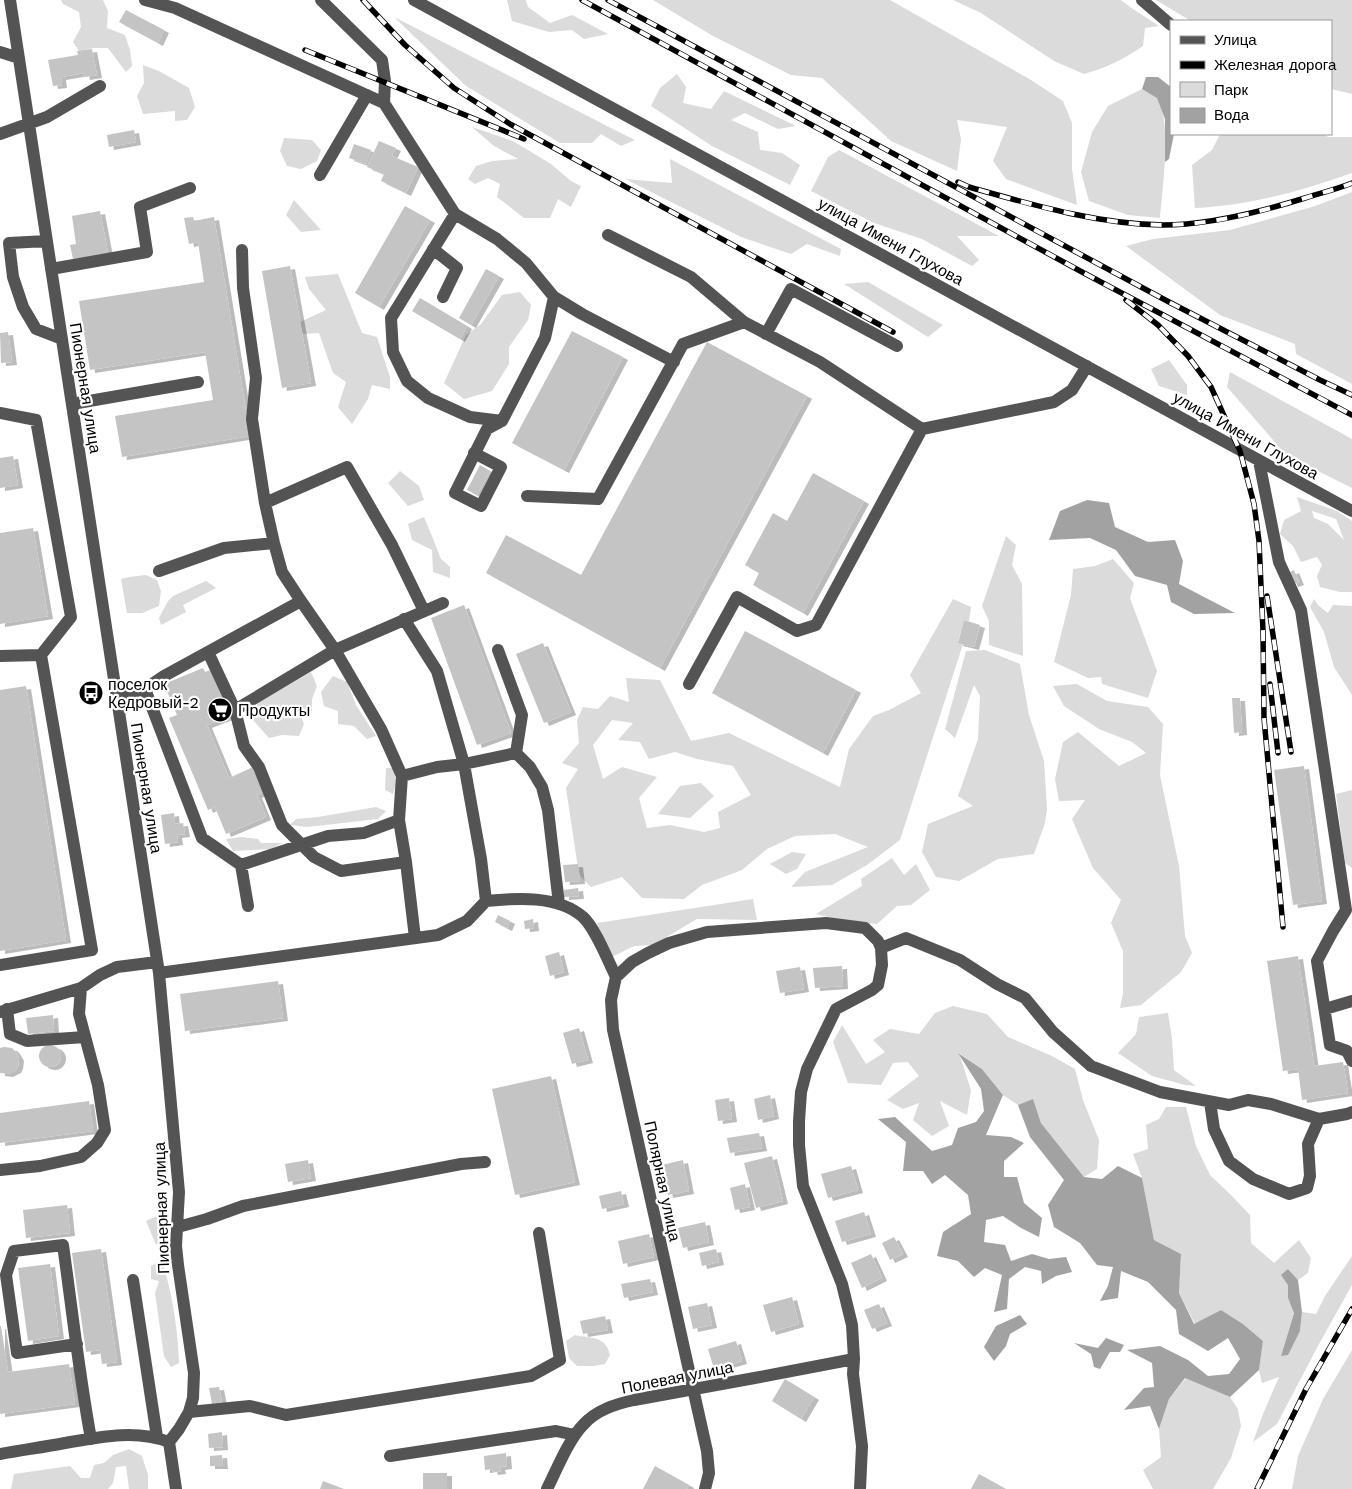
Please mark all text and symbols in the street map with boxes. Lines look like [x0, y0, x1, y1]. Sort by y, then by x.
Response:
legend [1170, 20, 1332, 135]
text: Улица [1214, 31, 1257, 49]
text: Железная дорога [1214, 56, 1337, 74]
text: Парк [1214, 81, 1248, 99]
text: Вода [1214, 106, 1250, 124]
street label: улица Имени Глухова [815, 194, 967, 289]
street label: Пионерная улица [66, 321, 105, 455]
street label: улица Имени Глухова [1170, 388, 1322, 483]
place label: поселок Кедровый-2 [108, 675, 199, 712]
bus stop icon: поселок Кедровый-2 [78, 680, 104, 706]
supermarket icon: Продукты [207, 697, 233, 723]
place label: Продукты [238, 701, 310, 720]
street label: Пионерная улица [127, 721, 166, 855]
street label: Полярная улица [640, 1119, 685, 1243]
street label: Пионерная улица [150, 1142, 173, 1274]
street label: Полевая улица [620, 1357, 735, 1398]

